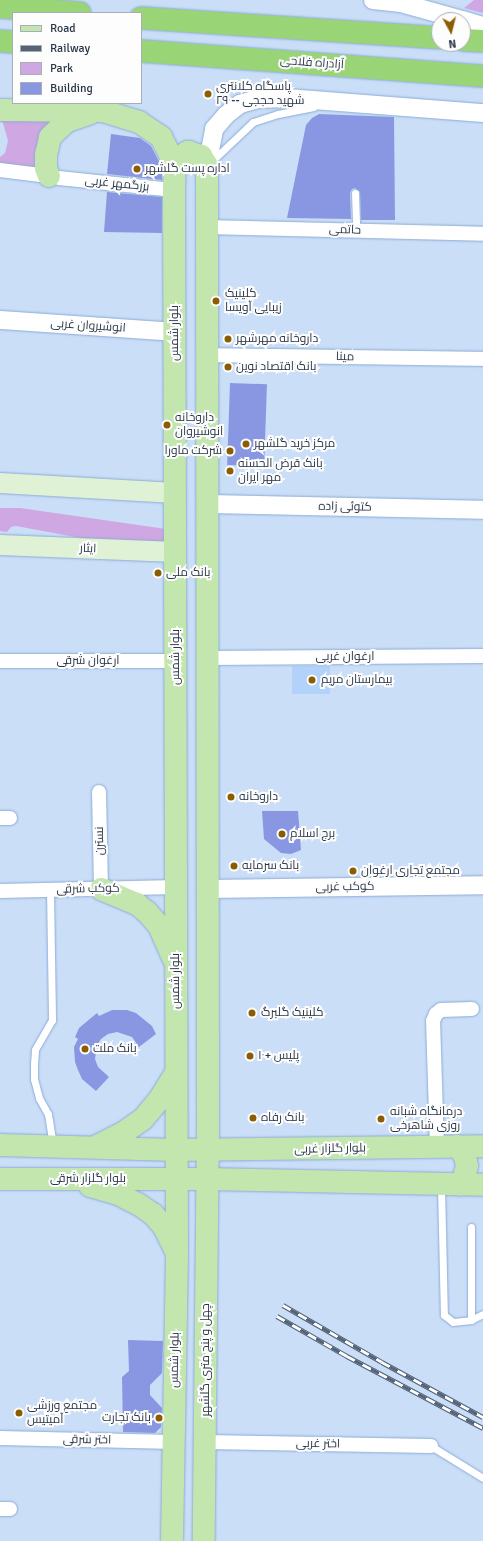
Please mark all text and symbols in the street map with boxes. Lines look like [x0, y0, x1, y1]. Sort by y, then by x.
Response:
legend [12, 12, 142, 104]
north arrow [431, 12, 471, 52]
text: Road [50, 21, 76, 36]
text: N [448, 36, 457, 50]
text: Railway [50, 41, 90, 56]
street label: آزادراه فلاحی [280, 54, 344, 72]
text: Park [50, 61, 73, 76]
place label: پاسگاه کلانتری ۲۹ -- شهید حججی [216, 80, 304, 108]
text: Building [50, 81, 93, 96]
marker: پاسگاه کلانتری ۲۹ -- شهید حججی [203, 89, 213, 99]
place label: اداره پست گلشهر [145, 162, 230, 176]
marker: اداره پست گلشهر [132, 164, 142, 174]
street label: بزرگمهر غربی [84, 173, 150, 195]
street label: حاتمی [329, 222, 361, 238]
place label: کلینیک زیبایی آویسا [225, 287, 282, 315]
marker: کلینیک زیبایی آویسا [210, 295, 222, 307]
street label: بلوار شمس [168, 305, 182, 361]
street label: انوشیروان غربی [50, 316, 126, 336]
place label: داروخانه مهرشهر [236, 332, 318, 346]
marker: داروخانه مهرشهر [223, 334, 233, 344]
street label: مینا [336, 350, 354, 364]
place label: بانک اقتصاد نوین [236, 360, 316, 374]
marker: بانک اقتصاد نوین [223, 362, 233, 372]
place label: داروخانه انوشیروان [175, 411, 223, 439]
marker: داروخانه انوشیروان [162, 420, 172, 430]
place label: مرکز خرید گلشهر [254, 437, 335, 451]
marker: مرکز خرید گلشهر [241, 439, 251, 449]
place label: شرکت ماورا [165, 444, 222, 458]
marker: شرکت ماورا [225, 446, 235, 456]
place label: بانک قرض الحسنه مهر ایران [238, 457, 323, 485]
marker: بانک قرض الحسنه مهر ایران [225, 466, 235, 476]
street label: کتوئی زاده [318, 499, 372, 515]
street label: ایثار [79, 542, 97, 556]
place label: بانک ملی [166, 566, 210, 580]
marker: بانک ملی [153, 568, 163, 578]
street label: بلوار شمس [169, 629, 183, 685]
street label: ارغوان غربی [316, 650, 374, 664]
street label: ارغوان شرقی [56, 654, 120, 668]
place label: بیمارستان مریم [321, 673, 393, 687]
marker: بیمارستان مریم [306, 674, 318, 686]
place label: داروخانه [239, 790, 278, 804]
marker: داروخانه [226, 792, 236, 802]
street label: نسترن [93, 827, 107, 855]
place label: برج اسلام [290, 827, 335, 841]
marker: برج اسلام [277, 829, 287, 839]
place label: بانک سرمایه [242, 859, 299, 873]
marker: بانک سرمایه [229, 861, 239, 871]
place label: مجتمع تجاری ارغوان [361, 864, 460, 878]
marker: مجتمع تجاری ارغوان [348, 866, 358, 876]
street label: کوکب غربی [315, 879, 375, 895]
street label: کوکب شرقی [56, 881, 120, 897]
street label: بلوار شمس [169, 953, 183, 1009]
place label: کلینیک گلبرگ [261, 1006, 324, 1020]
marker: کلینیک گلبرگ [246, 1007, 258, 1019]
place label: بانک ملت [93, 1042, 137, 1056]
marker: بانک ملت [80, 1044, 90, 1054]
place label: پلیس +۱۰ [258, 1049, 299, 1063]
marker: پلیس +۱۰ [245, 1051, 255, 1061]
place label: درمانگاه شبانه روزی شاهرخی [390, 1105, 462, 1133]
place label: بانک رفاه [261, 1111, 304, 1125]
marker: بانک رفاه [248, 1113, 258, 1123]
marker: درمانگاه شبانه روزی شاهرخی [375, 1113, 387, 1125]
street label: بلوار گلزار غربی [294, 1141, 366, 1157]
street label: بلوار گلزار شرقی [50, 1172, 126, 1186]
street label: چهل و پنج متری گلشهر [199, 1303, 213, 1417]
street label: بلوار شمس [167, 1332, 183, 1388]
place label: مجتمع ورزشی آمیتیس [27, 1399, 97, 1427]
marker: مجتمع ورزشی آمیتیس [14, 1408, 24, 1418]
place label: بانک تجارت [102, 1411, 151, 1425]
marker: بانک تجارت [154, 1413, 164, 1423]
street label: اختر شرقی [63, 1432, 111, 1448]
street label: اختر غربی [296, 1436, 340, 1452]

